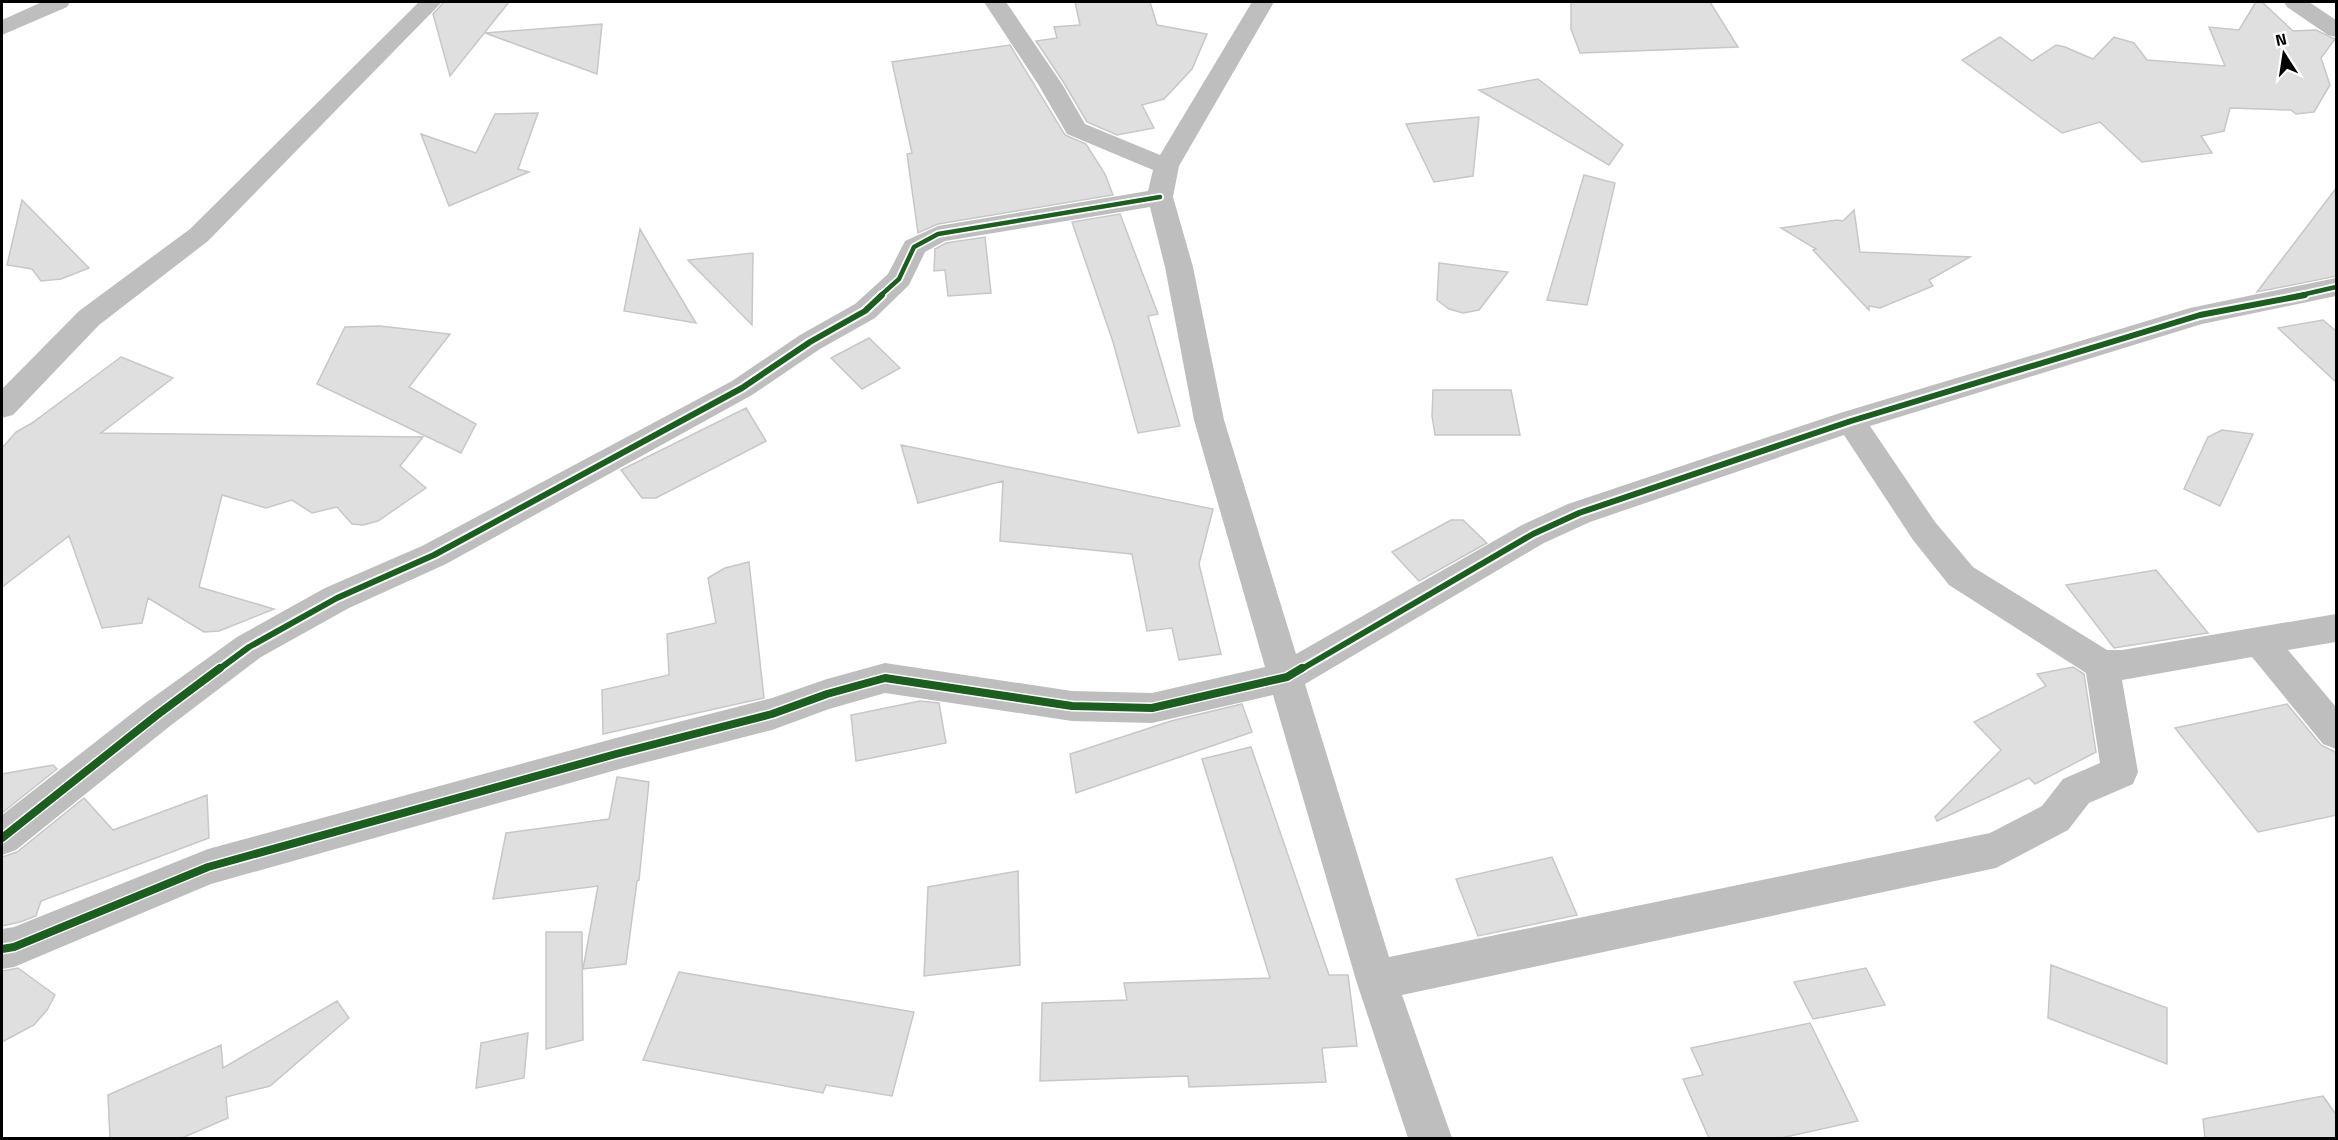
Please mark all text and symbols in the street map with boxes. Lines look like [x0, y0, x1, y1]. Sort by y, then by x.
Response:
north arrow [2254, 24, 2314, 84]
text: N [2273, 26, 2289, 52]

